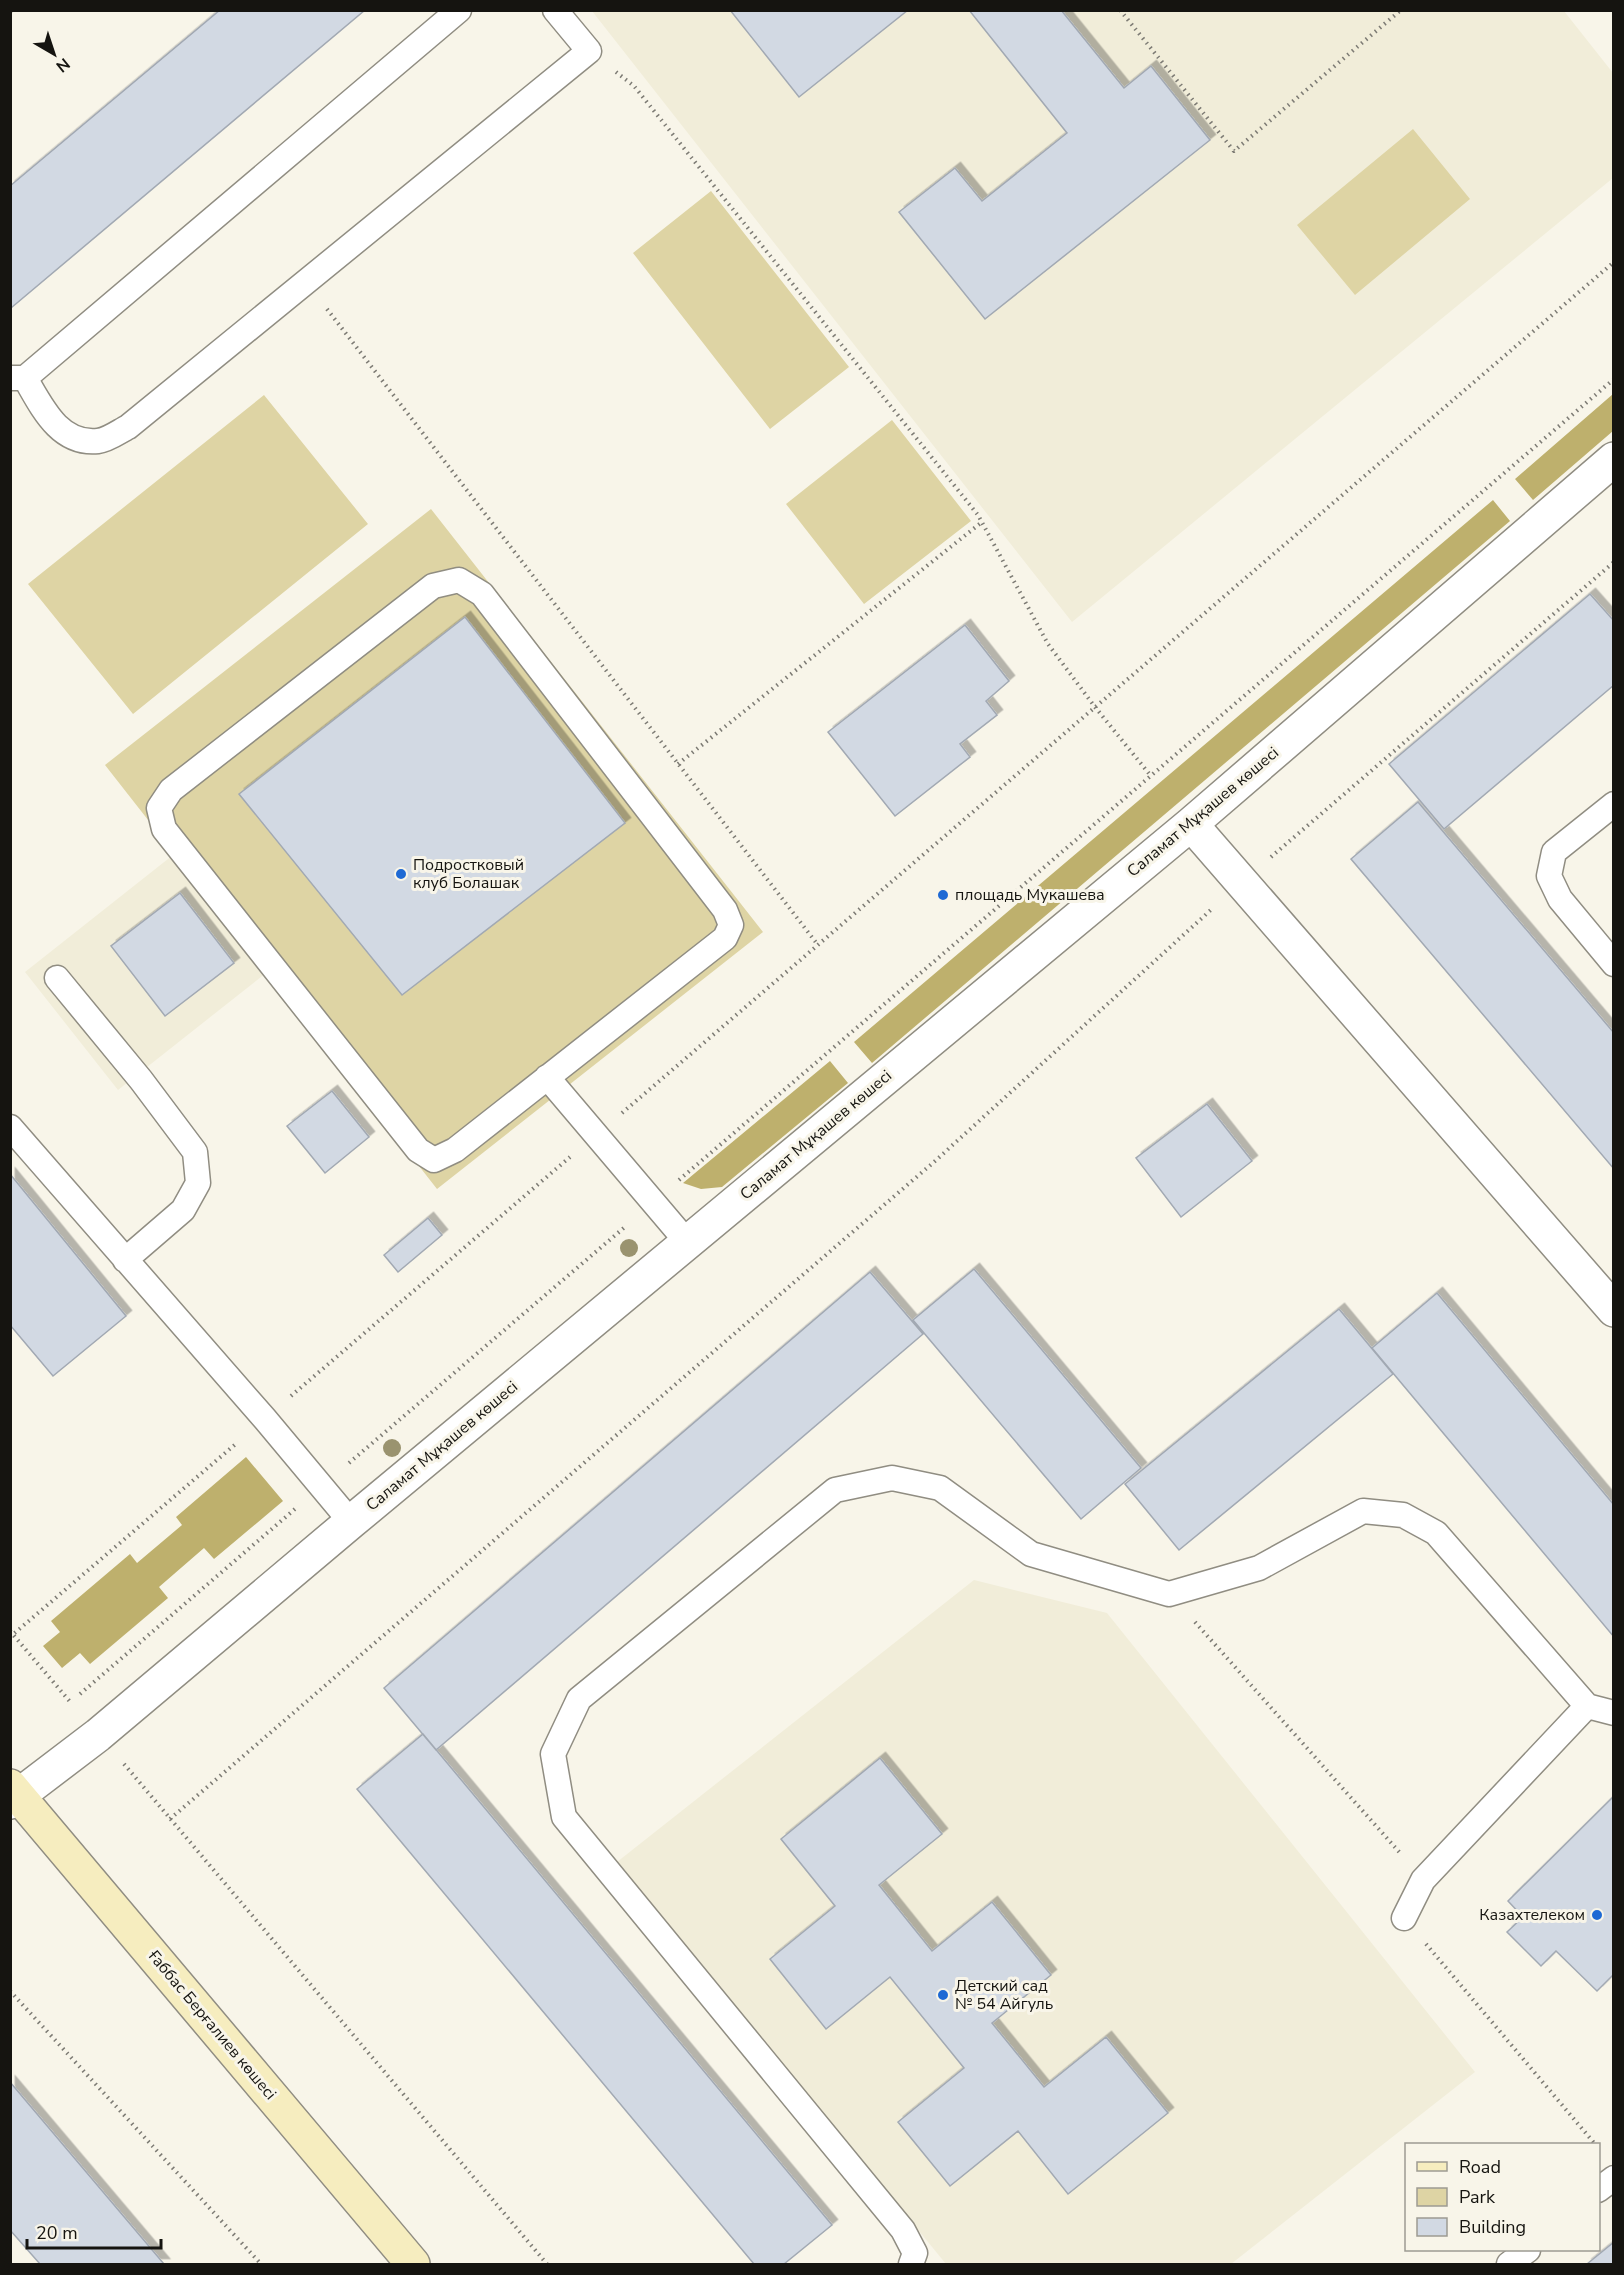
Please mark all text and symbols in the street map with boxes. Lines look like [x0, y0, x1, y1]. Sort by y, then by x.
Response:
north arrow [24, 24, 84, 84]
text: N [51, 53, 74, 77]
street label: Саламат Мұқашев көшесі [1122, 742, 1284, 882]
place label: Подростковый клуб Болашак [413, 854, 524, 894]
marker: Подростковый клуб Болашак [394, 867, 408, 881]
place label: площадь Мукашева [955, 884, 1105, 906]
marker: площадь Мукашева [936, 888, 950, 902]
street label: Саламат Мұқашев көшесі [735, 1065, 897, 1205]
street label: Саламат Мұқашев көшесі [361, 1376, 523, 1516]
place label: Казахтелеком [1479, 1904, 1585, 1926]
marker: Казахтелеком [1590, 1908, 1604, 1922]
street label: Ғаббас Берғалиев көшесі [143, 1945, 281, 2105]
place label: Детский сад № 54 Айгуль [955, 1975, 1053, 2015]
marker: Детский сад № 54 Айгуль [936, 1988, 950, 2002]
legend [1405, 2143, 1600, 2251]
text: Road [1459, 2155, 1501, 2179]
text: Park [1459, 2185, 1496, 2209]
scale bar [27, 2212, 160, 2250]
text: Building [1459, 2215, 1526, 2239]
text: 20 m [36, 2221, 78, 2245]

